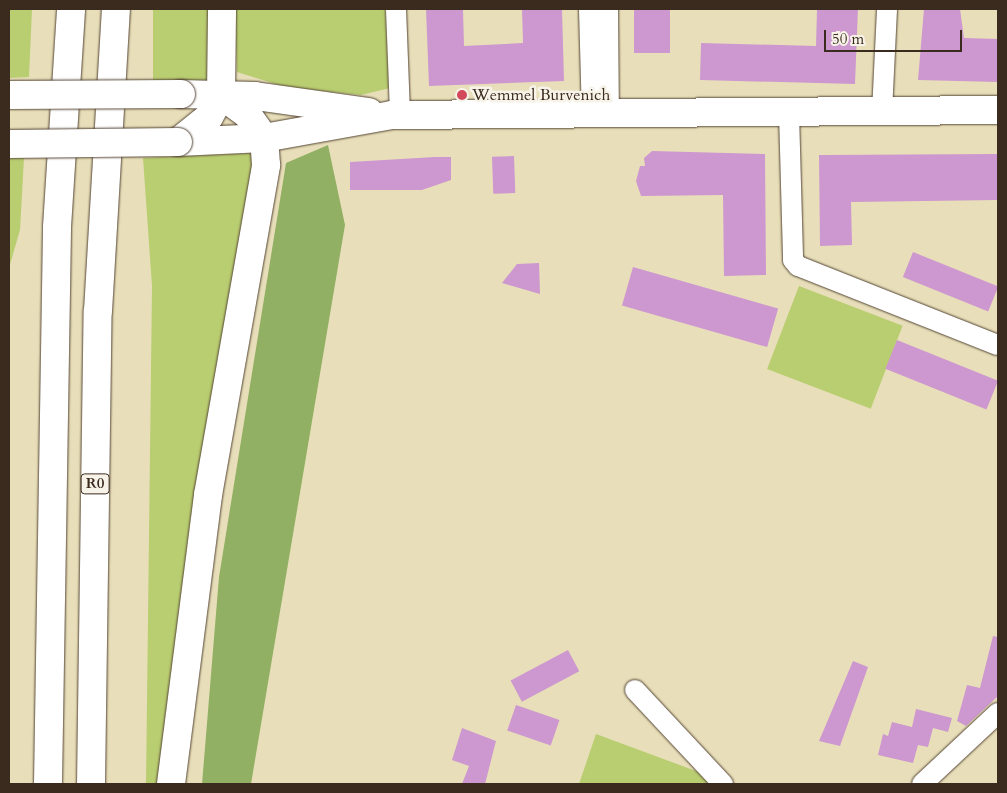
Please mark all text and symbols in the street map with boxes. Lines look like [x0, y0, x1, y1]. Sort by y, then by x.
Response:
scale bar [827, 20, 964, 52]
text: 50 m [832, 29, 864, 49]
place label: Wemmel Burvenich [472, 85, 610, 105]
marker: Wemmel Burvenich [456, 89, 468, 101]
road number: R0 [80, 472, 110, 496]

